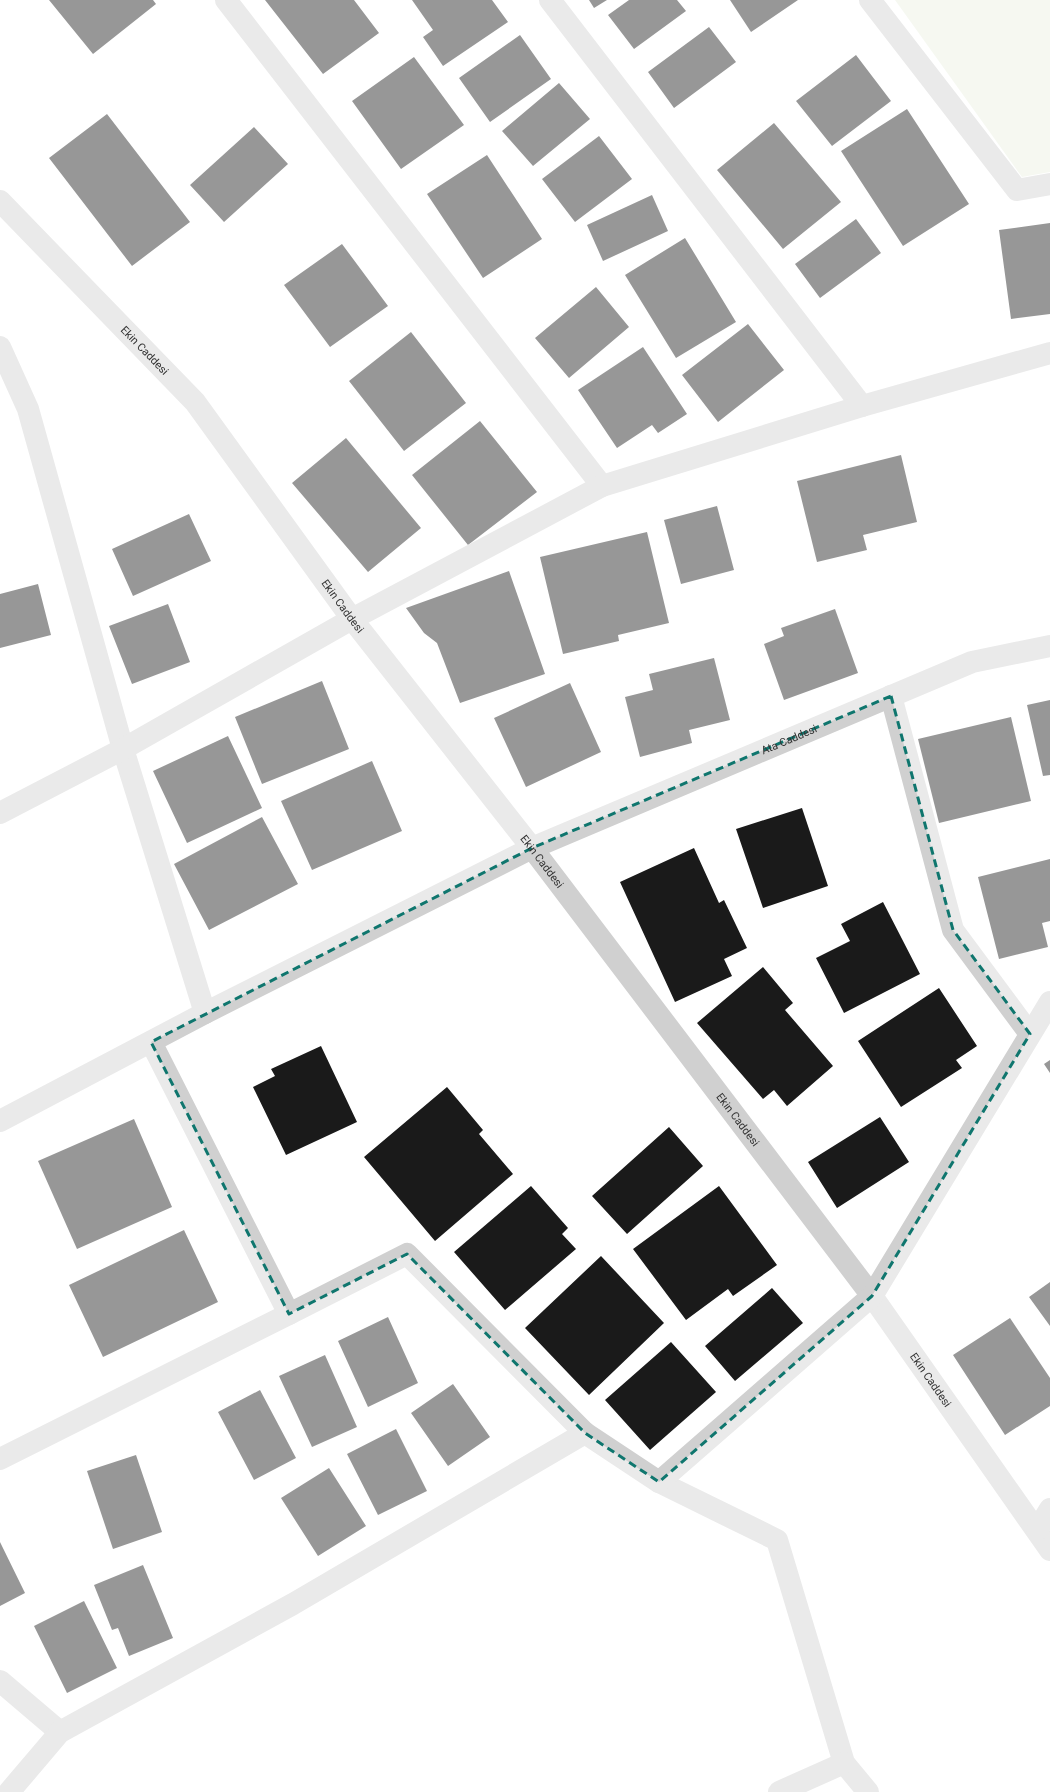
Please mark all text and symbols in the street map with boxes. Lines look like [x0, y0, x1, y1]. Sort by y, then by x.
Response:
street label: Ekin Caddesi [118, 323, 171, 378]
street label: Ekin Caddesi [319, 577, 366, 636]
street label: Ata Caddesi [759, 722, 819, 757]
street label: Ekin Caddesi [517, 833, 566, 891]
street label: Ekin Caddesi [713, 1091, 762, 1149]
street label: Ekin Caddesi [907, 1351, 954, 1410]

